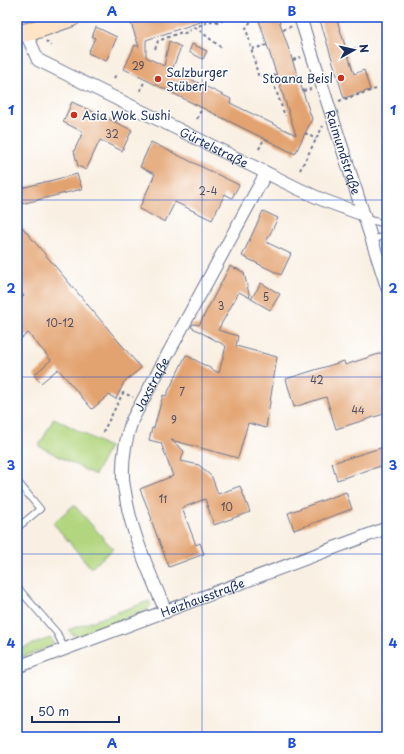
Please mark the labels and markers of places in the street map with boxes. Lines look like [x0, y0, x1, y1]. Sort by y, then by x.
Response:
place label: Salzburger Stüberl [166, 63, 228, 95]
place label: Stoana Beisl [262, 69, 333, 87]
marker: Stoana Beisl [336, 73, 346, 83]
marker: Salzburger Stüberl [153, 74, 163, 84]
place label: Asia Wok Sushi [82, 106, 171, 124]
marker: Asia Wok Sushi [69, 110, 79, 120]

